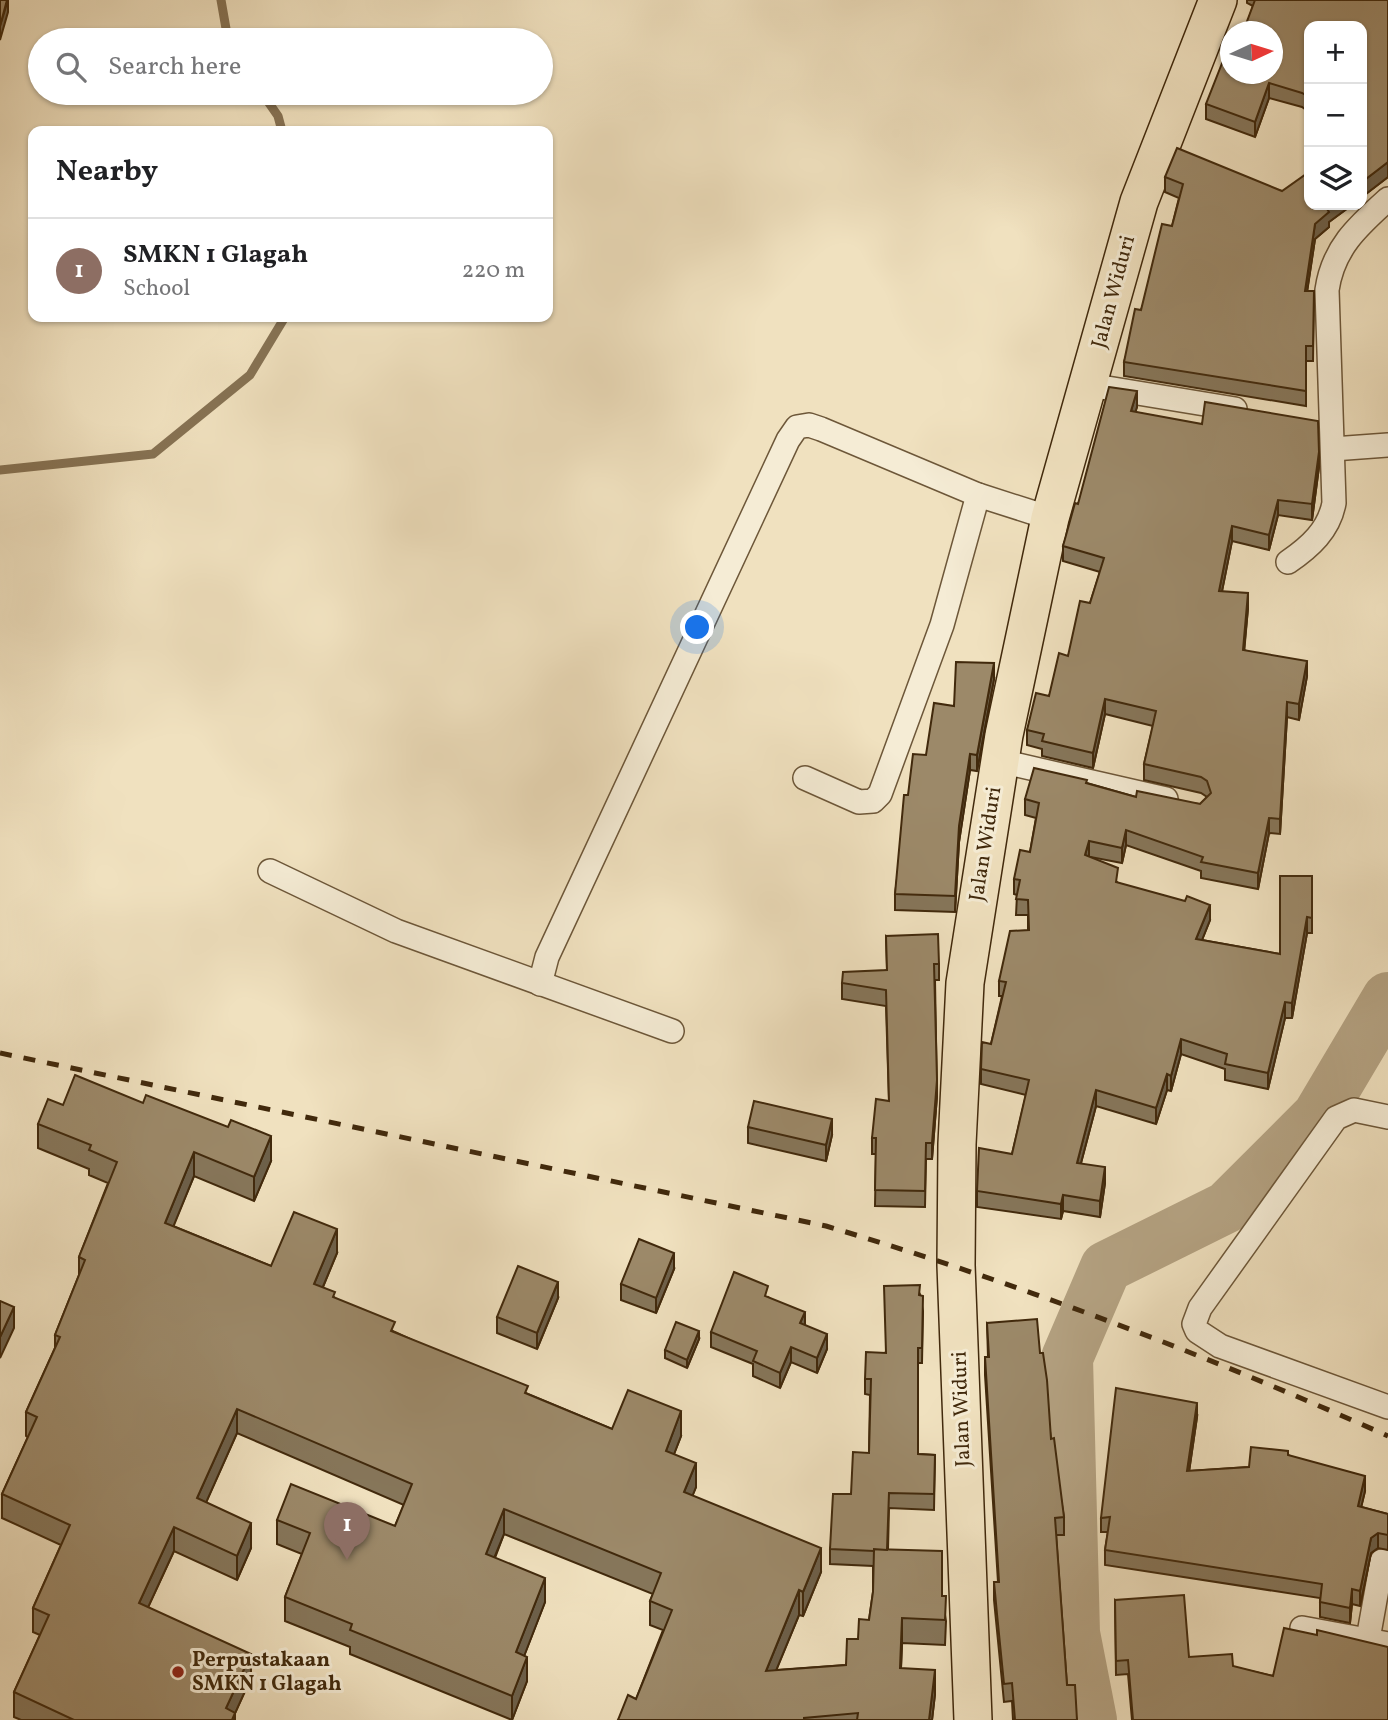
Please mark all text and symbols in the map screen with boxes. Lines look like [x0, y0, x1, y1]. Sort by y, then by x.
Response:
north arrow [1220, 21, 1283, 84]
map controls [1304, 21, 1367, 210]
button: + [1304, 21, 1367, 84]
search box [28, 28, 553, 105]
icon: search [52, 48, 90, 86]
text: Search here [108, 49, 241, 85]
button: − [1304, 84, 1367, 147]
button: layers [1304, 147, 1367, 210]
text: Nearby [56, 151, 158, 193]
street label: Jalan Widuri [1085, 232, 1143, 352]
text: SMKN 1 Glagah [123, 237, 308, 273]
text: 1 [74, 255, 84, 287]
text: 220 m [462, 255, 525, 287]
text: School [123, 273, 190, 305]
your location [680, 610, 714, 644]
street label: Jalan Widuri [963, 785, 1009, 903]
street label: Jalan Widuri [945, 1351, 979, 1467]
pin: 1 [324, 1502, 370, 1560]
place label: Perpustakaan SMKN 1 Glagah [192, 1646, 342, 1699]
marker: Perpustakaan SMKN 1 Glagah [170, 1664, 186, 1680]

